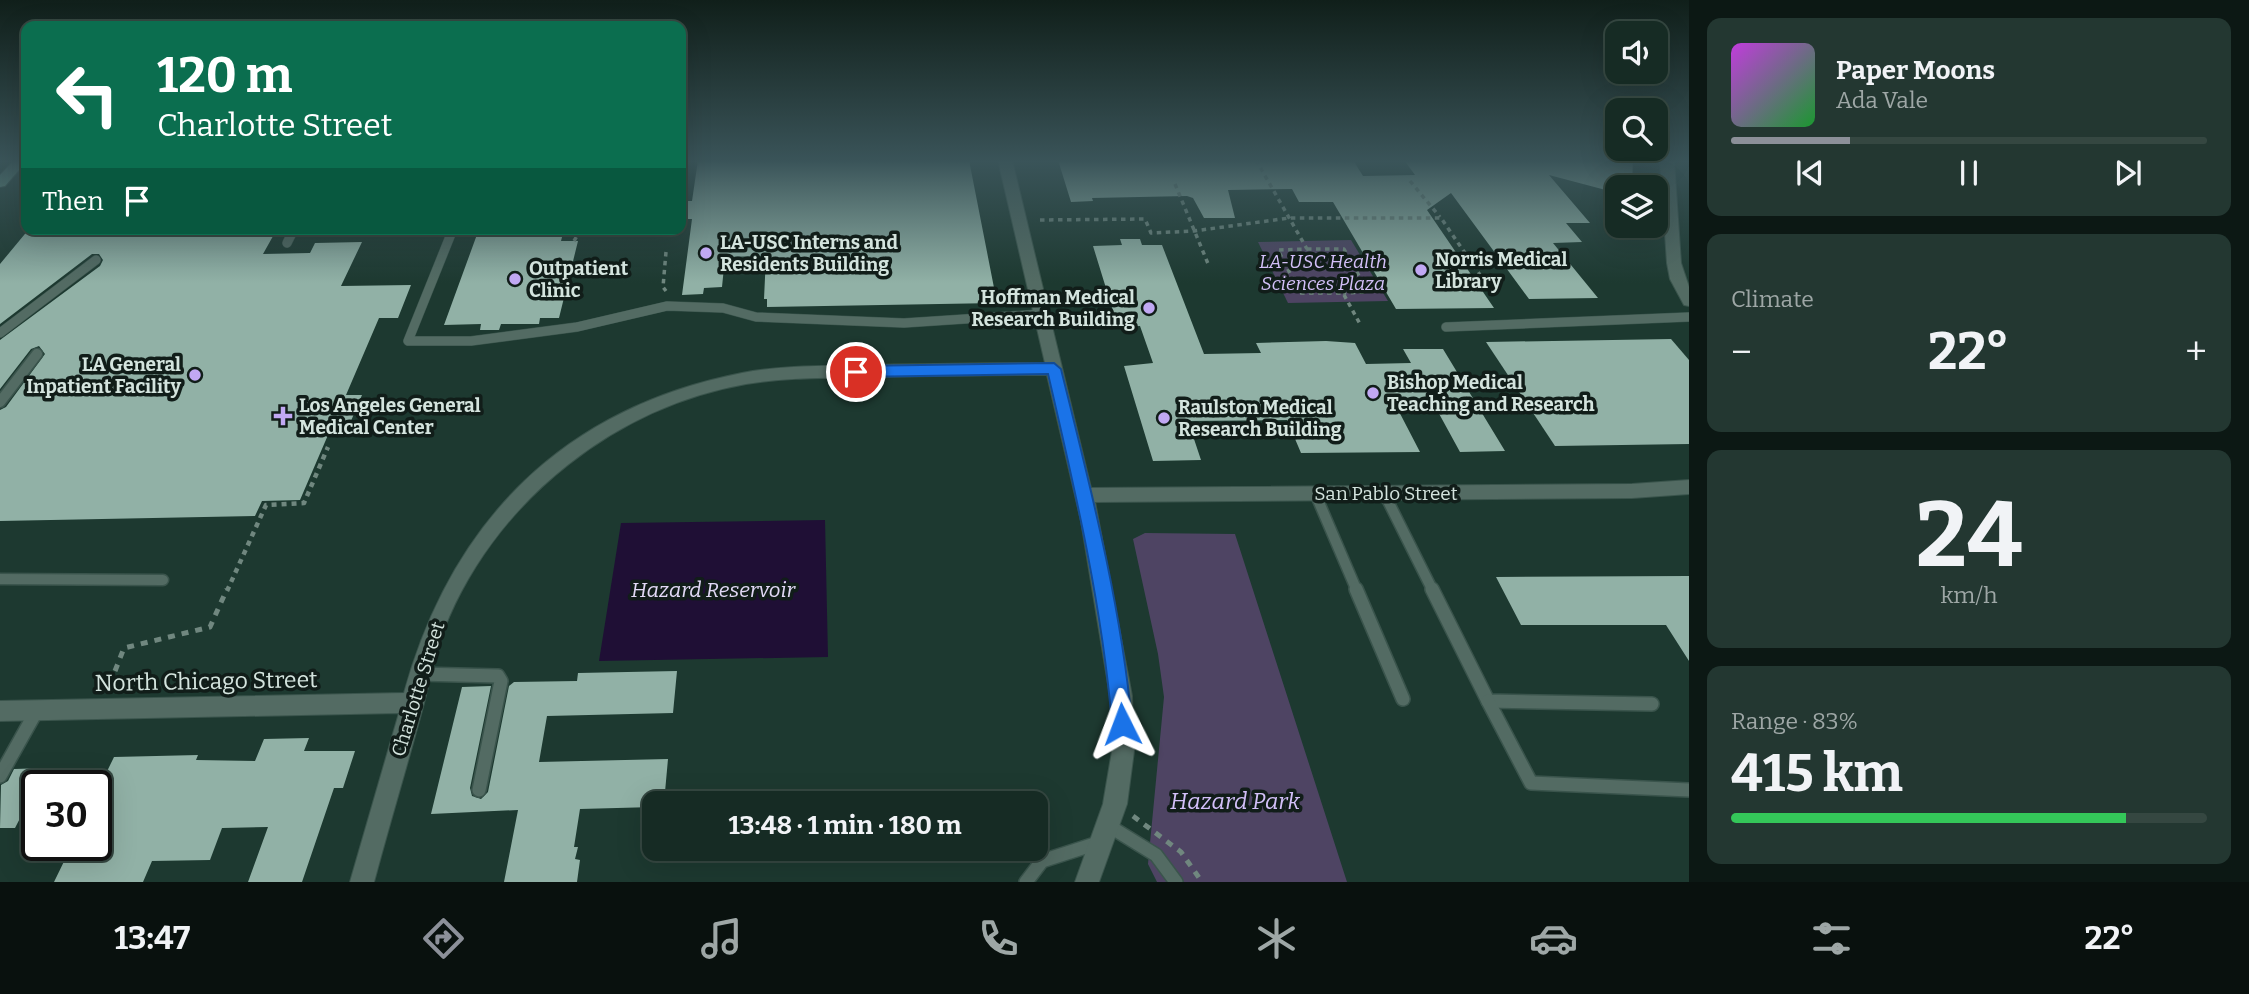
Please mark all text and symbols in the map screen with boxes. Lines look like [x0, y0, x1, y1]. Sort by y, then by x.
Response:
map controls [1605, 21, 1668, 238]
button: sound [1605, 21, 1668, 84]
text: 120 m [157, 46, 292, 105]
icon: left [42, 49, 133, 140]
text: Paper Moons [1836, 55, 1995, 86]
text: Ada Vale [1836, 86, 1928, 114]
button: search [1605, 98, 1668, 161]
text: Charlotte Street [157, 106, 392, 144]
icon: previous [1791, 154, 1829, 192]
icon: pause [1950, 154, 1988, 192]
icon: next [2109, 154, 2147, 192]
button: layers [1605, 175, 1668, 238]
icon: arrive [118, 182, 156, 220]
text: Then [42, 186, 104, 217]
place label: LA-USC Interns and Residents Building [720, 231, 898, 276]
marker: LA-USC Interns and Residents Building [698, 245, 714, 261]
place label: Norris Medical Library [1435, 248, 1567, 293]
park label: LA-USC Health Sciences Plaza [1259, 250, 1387, 295]
place label: Outpatient Clinic [529, 257, 629, 302]
marker: Norris Medical Library [1413, 262, 1429, 278]
marker: Outpatient Clinic [507, 271, 523, 287]
text: Climate [1731, 285, 1814, 313]
place label: Hoffman Medical Research Building [971, 286, 1135, 331]
marker: Hoffman Medical Research Building [1141, 300, 1157, 316]
text: 22° [1928, 320, 2009, 383]
text: − [1731, 329, 1752, 375]
text: + [2185, 329, 2207, 375]
pin [826, 342, 886, 402]
place label: LA General Inpatient Facility [26, 353, 181, 398]
icon: arrive [837, 353, 875, 391]
marker: LA General Inpatient Facility [187, 367, 203, 383]
place label: Bishop Medical Teaching and Research [1387, 371, 1595, 416]
marker: Bishop Medical Teaching and Research [1365, 385, 1381, 401]
place label: Los Angeles General Medical Center [299, 394, 481, 439]
place label: Raulston Medical Research Building [1178, 396, 1342, 441]
marker: Los Angeles General Medical Center [273, 406, 293, 426]
marker: Raulston Medical Research Building [1156, 410, 1172, 426]
text: 24 [1916, 481, 2022, 590]
street label: San Pablo Street [1314, 482, 1458, 505]
water label: Hazard Reservoir [631, 577, 797, 603]
text: km/h [1941, 581, 1997, 609]
street label: Charlotte Street [387, 619, 449, 759]
street label: North Chicago Street [94, 665, 318, 697]
position arrow [1085, 687, 1159, 761]
text: Range · 83% [1731, 707, 1858, 735]
text: 415 km [1731, 742, 1903, 805]
speed limit sign: 30 [21, 770, 112, 861]
park label: Hazard Park [1170, 787, 1300, 815]
text: 13:48 · 1 min · 180 m [728, 810, 962, 841]
icon: directions [419, 914, 468, 963]
icon: music [697, 914, 746, 963]
icon: phone [974, 914, 1023, 963]
icon: climate [1252, 914, 1301, 963]
icon: car [1529, 914, 1578, 963]
icon: filters [1807, 914, 1856, 963]
text: 13:47 [114, 919, 190, 957]
text: 22° [2085, 919, 2135, 957]

